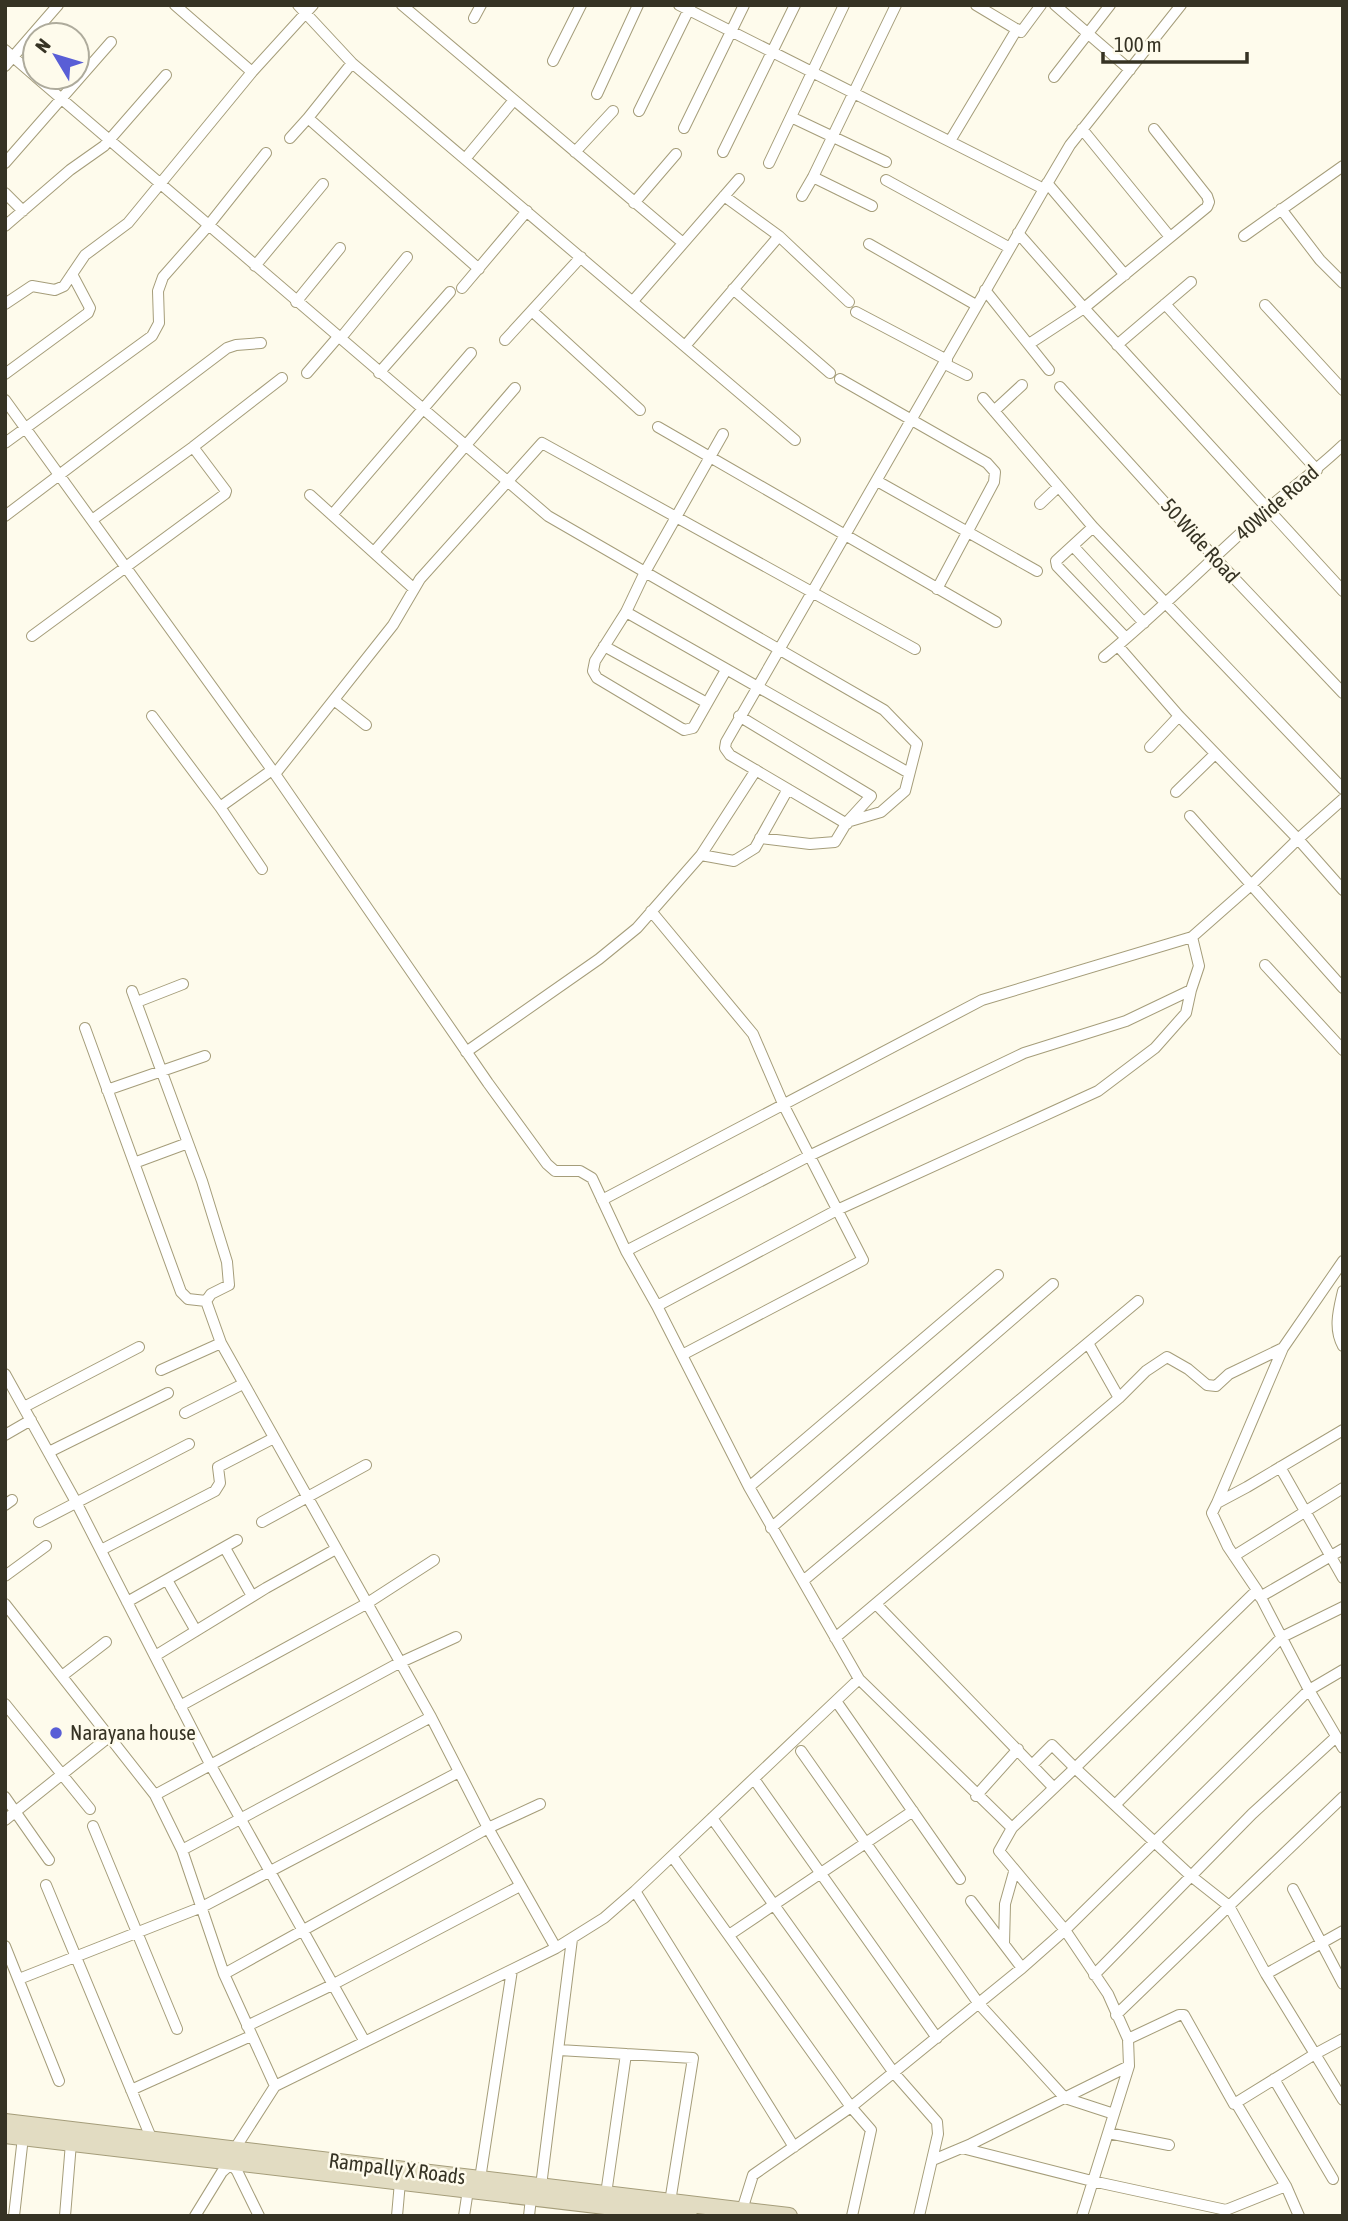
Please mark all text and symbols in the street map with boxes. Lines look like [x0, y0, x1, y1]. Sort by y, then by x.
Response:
north arrow [21, 21, 91, 91]
scale bar [1103, 21, 1246, 65]
text: 100 m [1114, 32, 1162, 56]
text: N [30, 34, 55, 57]
street label: 40Wide Road [1230, 460, 1323, 545]
street label: 50 Wide Road [1157, 493, 1245, 587]
place label: Narayana house [70, 1720, 196, 1744]
marker: Narayana house [48, 1725, 64, 1741]
street label: Rampally X Roads [327, 2148, 467, 2188]

